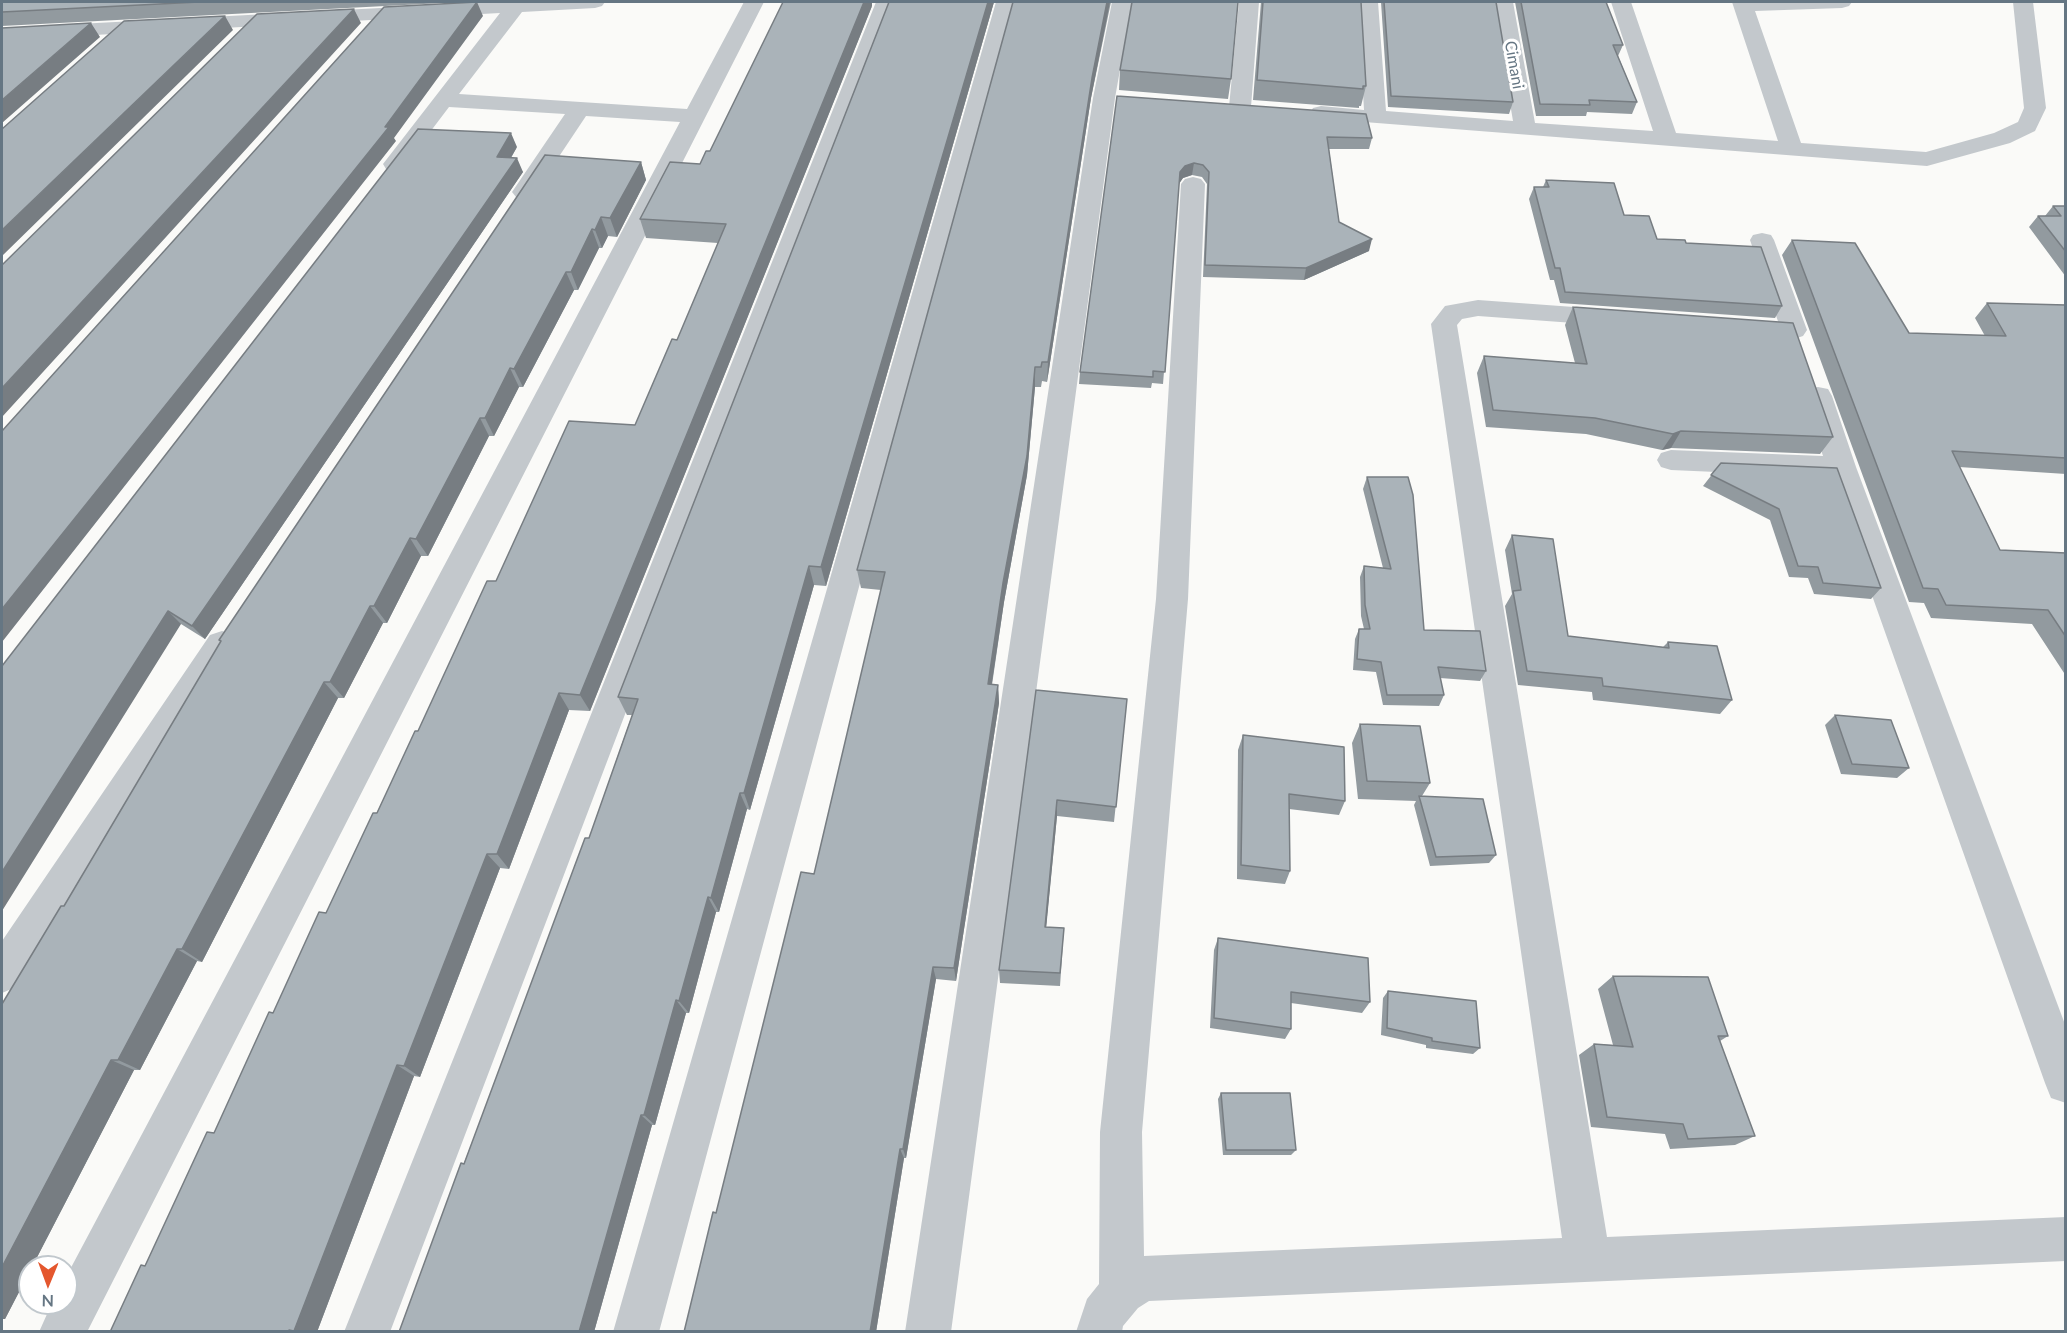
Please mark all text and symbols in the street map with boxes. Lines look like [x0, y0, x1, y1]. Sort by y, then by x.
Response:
street label: Cimani [1500, 39, 1528, 91]
north arrow [18, 1255, 78, 1315]
text: N [41, 1292, 54, 1311]

